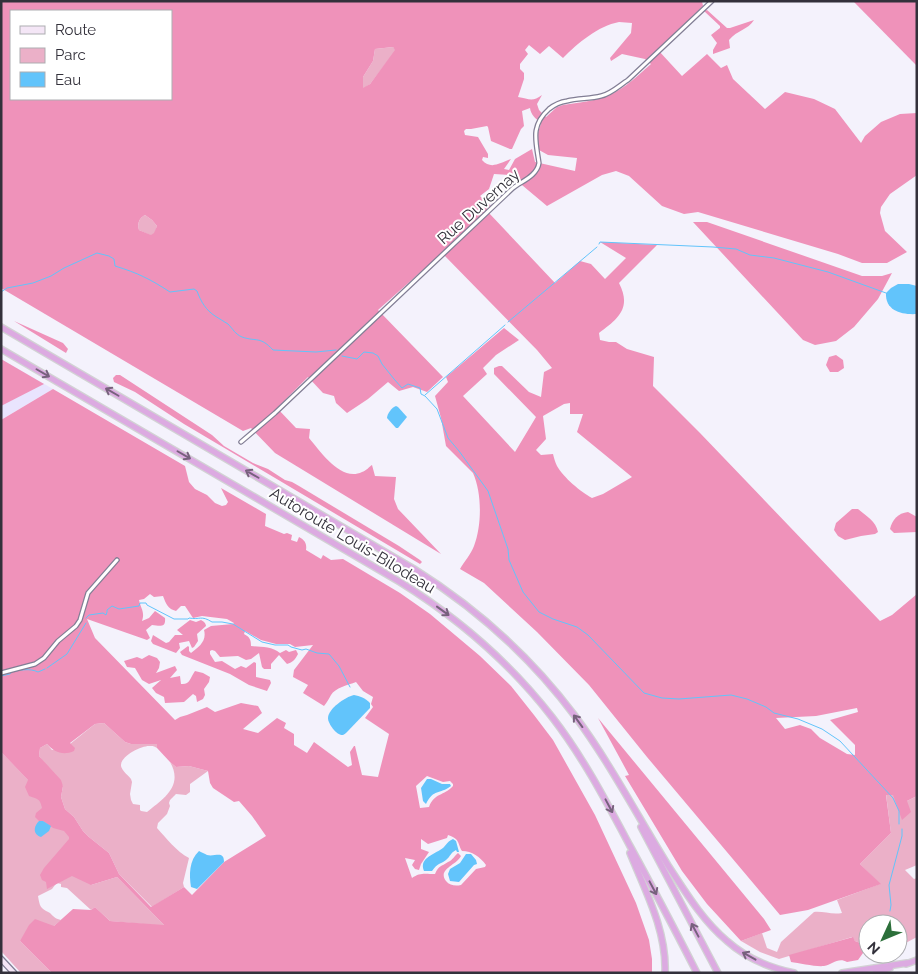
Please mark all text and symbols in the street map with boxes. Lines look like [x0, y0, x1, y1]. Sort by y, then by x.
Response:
legend [10, 10, 172, 100]
text: Route [55, 21, 96, 39]
text: Parc [55, 46, 86, 64]
text: Eau [55, 71, 81, 89]
street label: Rue Duvernay [433, 164, 524, 248]
one-way arrow [36, 369, 50, 379]
one-way arrow [105, 386, 119, 396]
one-way arrow [176, 451, 190, 461]
one-way arrow [245, 468, 259, 478]
street label: Autoroute Louis-Bilodeau [267, 483, 439, 597]
one-way arrow [436, 606, 450, 616]
one-way arrow [573, 714, 583, 728]
one-way arrow [604, 798, 614, 813]
one-way arrow [649, 880, 658, 895]
north arrow [858, 914, 908, 964]
one-way arrow [690, 922, 700, 937]
text: N [864, 939, 883, 957]
one-way arrow [742, 951, 757, 960]

